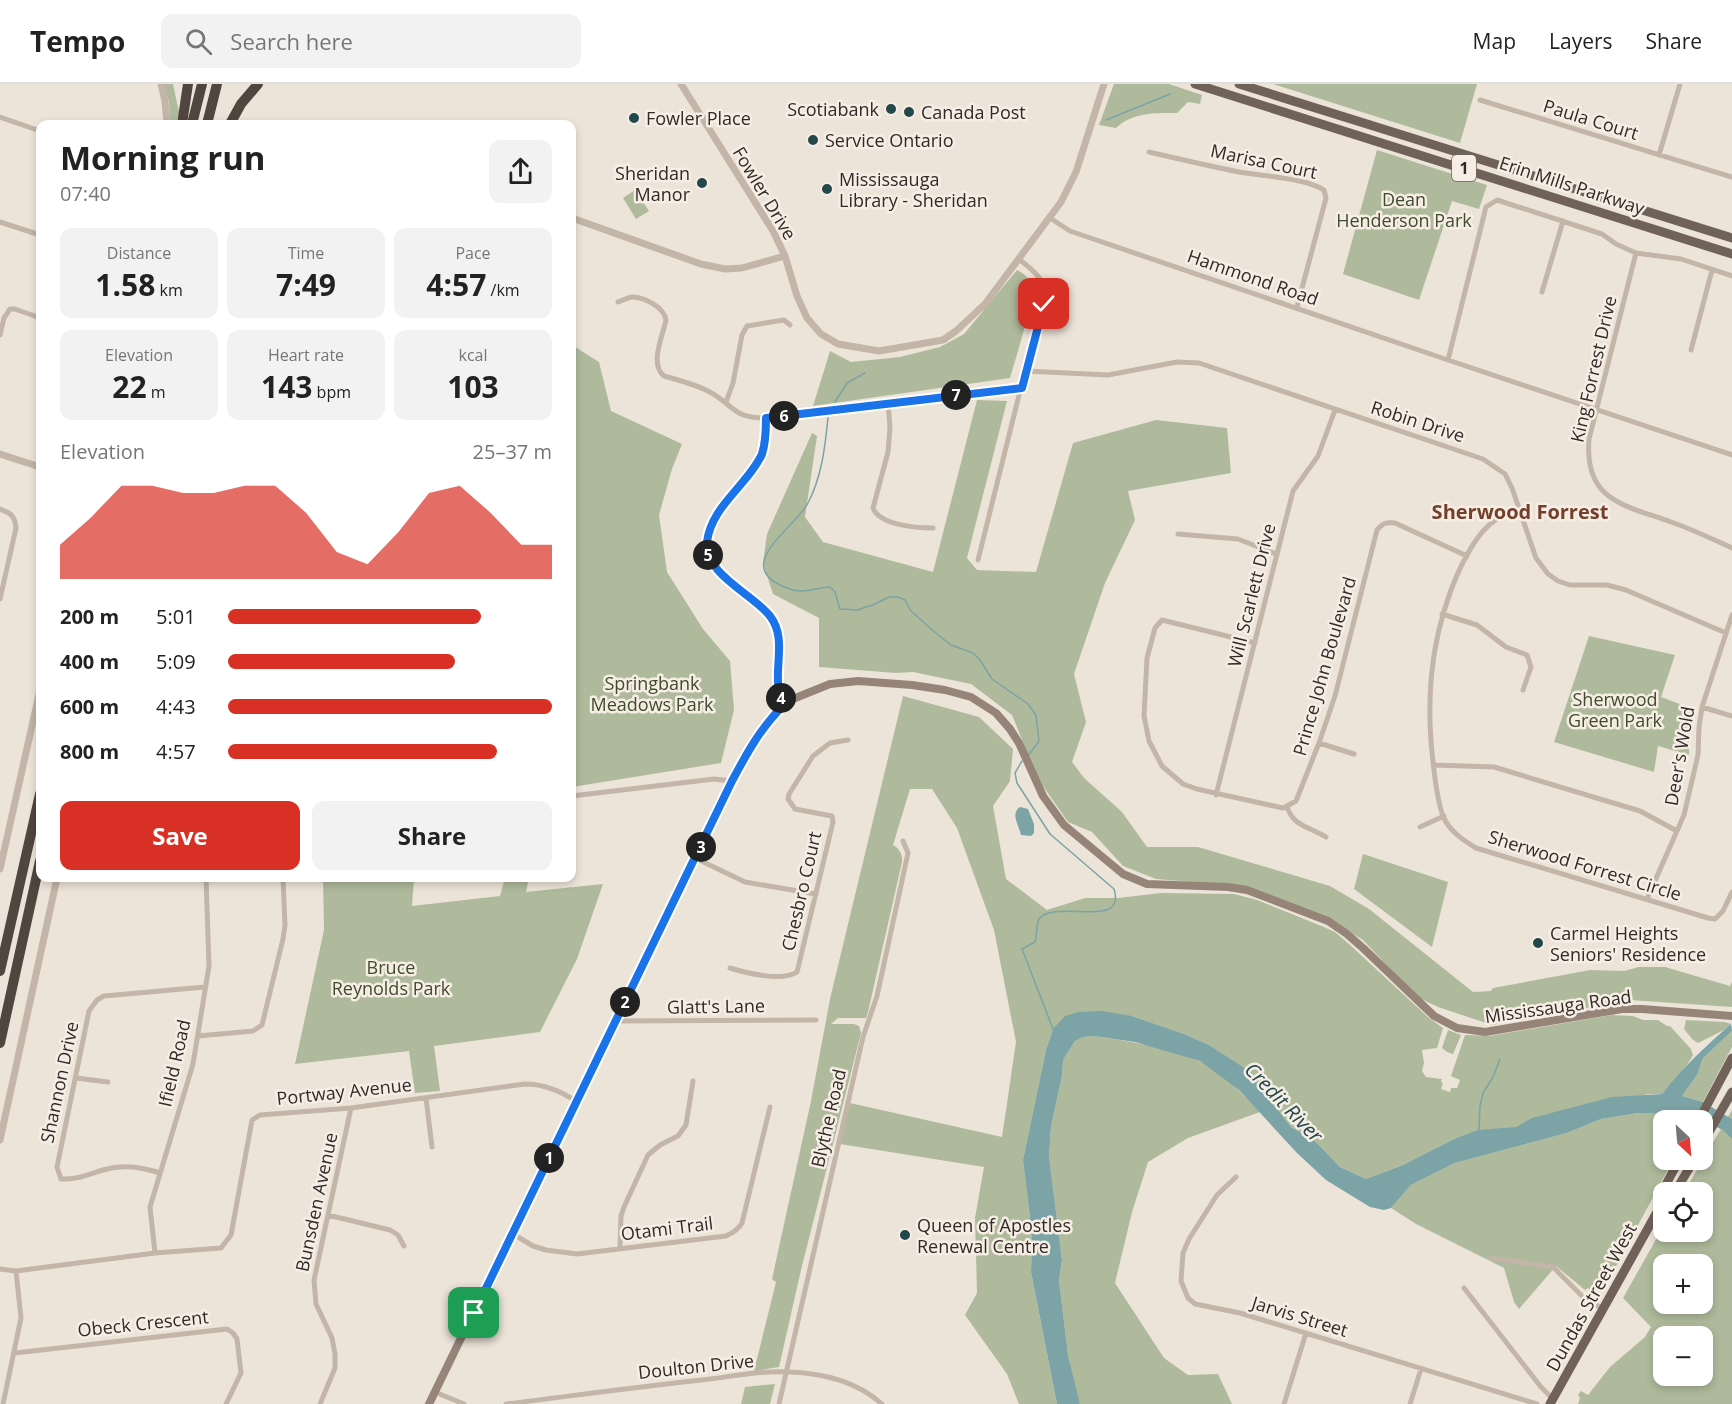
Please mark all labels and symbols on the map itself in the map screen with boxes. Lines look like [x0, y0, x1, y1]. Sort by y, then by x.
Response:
street label: Paula Court [1541, 93, 1641, 145]
place label: Scotiabank [787, 97, 880, 121]
place label: Canada Post [921, 100, 1026, 124]
marker: Scotiabank [884, 102, 898, 116]
marker: Canada Post [902, 105, 916, 119]
place label: Fowler Place [646, 106, 751, 130]
marker: Fowler Place [627, 111, 641, 125]
place label: Service Ontario [825, 128, 953, 152]
marker: Service Ontario [806, 133, 820, 147]
street label: Marisa Court [1209, 138, 1319, 184]
street label: Fowler Drive [728, 142, 802, 244]
street label: Erin Mills Parkway [1496, 150, 1649, 220]
road number: 1 [1452, 155, 1476, 181]
place label: Sheridan Manor [615, 161, 691, 206]
place label: Mississauga Library - Sheridan [839, 167, 988, 212]
marker: Sheridan Manor [695, 176, 709, 190]
marker: Mississauga Library - Sheridan [820, 182, 834, 196]
park label: Dean Henderson Park [1336, 187, 1472, 232]
street label: Hammond Road [1184, 243, 1322, 311]
pin [1018, 278, 1069, 329]
street label: King Forrest Drive [1564, 293, 1622, 445]
pin: 7 [941, 380, 971, 410]
street label: Robin Drive [1368, 395, 1468, 447]
pin: 6 [769, 401, 799, 431]
district label: Sherwood Forrest [1432, 498, 1609, 525]
street label: Will Scarlett Drive [1222, 521, 1280, 669]
pin: 5 [693, 540, 723, 570]
street label: Prince John Boulevard [1287, 574, 1361, 758]
park label: Springbank Meadows Park [591, 671, 714, 716]
pin: 4 [766, 683, 796, 713]
park label: Sherwood Green Park [1568, 687, 1663, 732]
street label: Deer's Wold [1658, 704, 1700, 808]
street label: Sherwood Forrest Circle [1485, 824, 1685, 906]
street label: Chesbro Court [776, 829, 826, 953]
pin: 3 [686, 832, 716, 862]
place label: Carmel Heights Seniors' Residence [1550, 921, 1706, 966]
marker: Carmel Heights Seniors' Residence [1531, 936, 1545, 950]
park label: Bruce Reynolds Park [332, 955, 451, 1000]
street label: Mississauga Road [1483, 984, 1633, 1028]
pin: 2 [610, 987, 640, 1017]
street label: Glatt's Lane [667, 993, 765, 1019]
street label: Ifield Road [152, 1017, 196, 1109]
street label: Shannon Drive [34, 1019, 84, 1145]
water label: Credit River [1239, 1056, 1330, 1149]
street label: Blythe Road [805, 1066, 851, 1170]
street label: Portway Avenue [275, 1072, 413, 1110]
north arrow [1653, 1110, 1713, 1170]
street label: Bunsden Avenue [290, 1130, 342, 1274]
pin: 1 [534, 1143, 564, 1173]
street label: Otami Trail [620, 1210, 714, 1246]
place label: Queen of Apostles Renewal Centre [917, 1213, 1071, 1258]
street label: Dundas Street West [1540, 1219, 1642, 1375]
marker: Queen of Apostles Renewal Centre [898, 1228, 912, 1242]
pin [448, 1287, 499, 1338]
street label: Jarvis Street [1247, 1289, 1351, 1342]
street label: Obeck Crescent [76, 1304, 210, 1342]
street label: Doulton Drive [637, 1348, 755, 1384]

